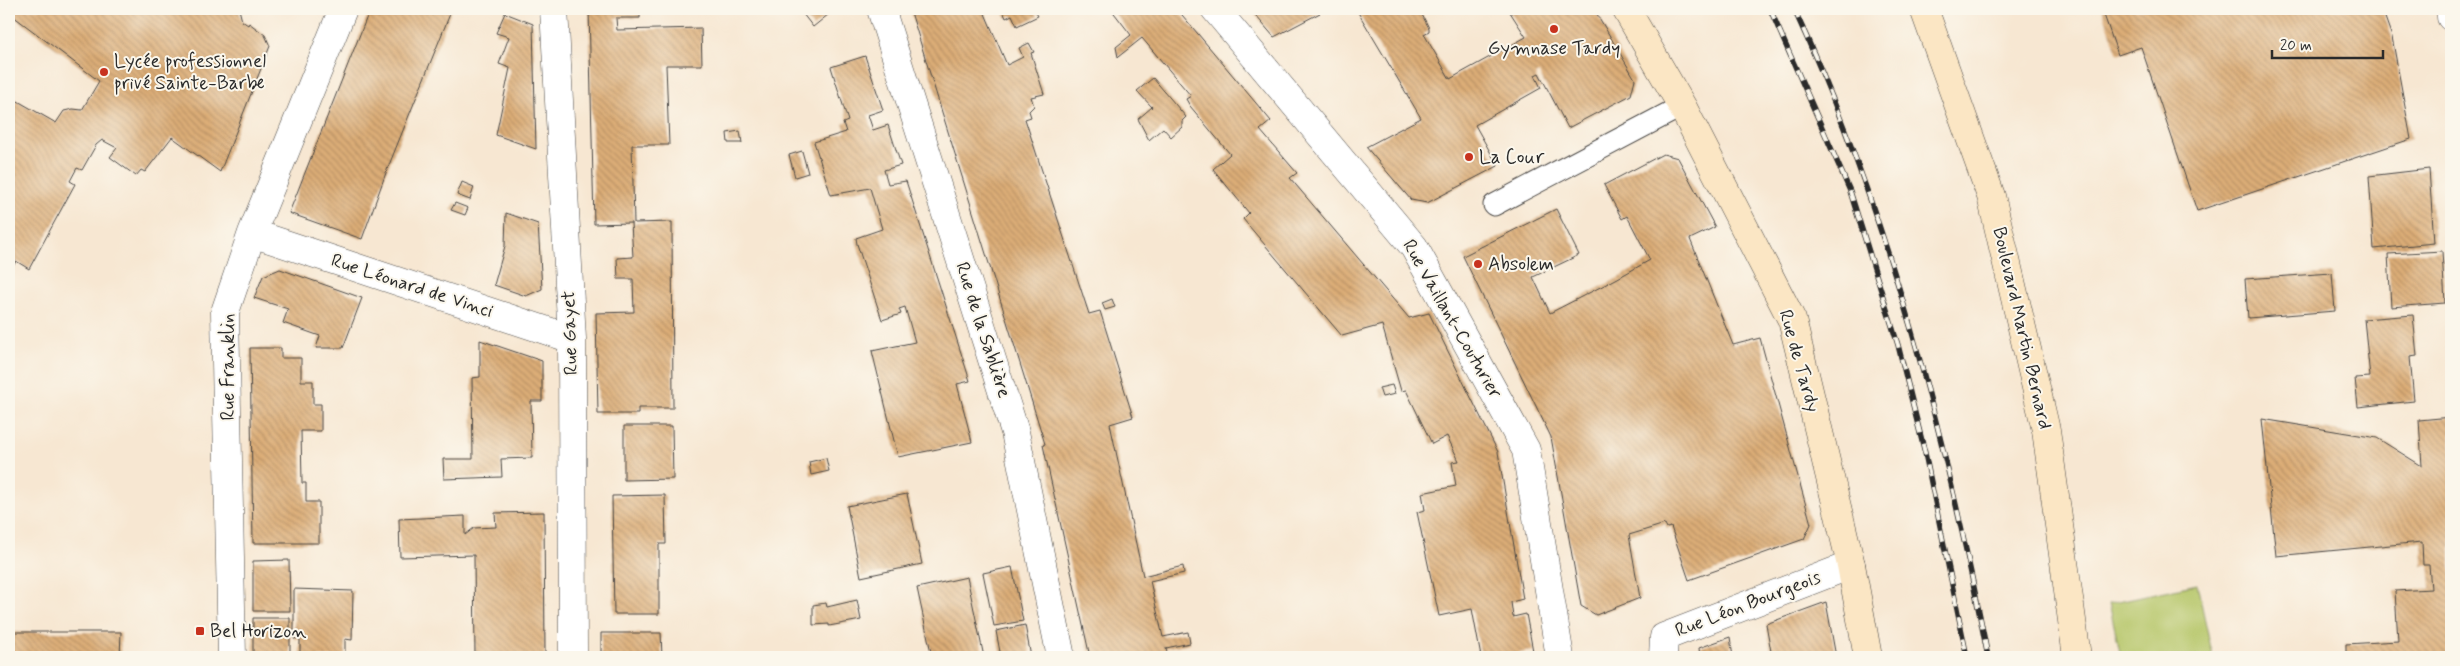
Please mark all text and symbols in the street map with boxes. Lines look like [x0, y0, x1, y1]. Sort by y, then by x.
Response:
marker: Gymnase Tardy [1548, 23, 1560, 35]
scale bar [2272, 28, 2384, 60]
place label: Gymnase Tardy [1488, 36, 1620, 61]
text: 20 m [2280, 36, 2312, 56]
place label: Lycée professionnel privé Sainte-Barbe [114, 49, 266, 96]
marker: Lycée professionnel privé Sainte-Barbe [98, 66, 110, 78]
place label: La Cour [1479, 145, 1544, 170]
marker: La Cour [1463, 151, 1475, 163]
street label: Boulevard Martin Bernard [1987, 224, 2057, 432]
street label: Rue Vaillant-Couturier [1396, 235, 1508, 403]
street label: Rue Léonard de Vinci [328, 248, 496, 324]
place label: Absolem [1488, 252, 1554, 277]
marker: Absolem [1472, 258, 1484, 270]
street label: Rue de la Sablière [949, 259, 1017, 401]
street label: Rue Gayet [556, 290, 584, 376]
street label: Rue de Tardy [1772, 307, 1826, 415]
street label: Rue Franklin [216, 313, 241, 421]
street label: Rue Léon Bourgeois [1672, 565, 1825, 644]
place label: Bel Horizon [210, 619, 306, 644]
marker: Bel Horizon [194, 625, 206, 637]

